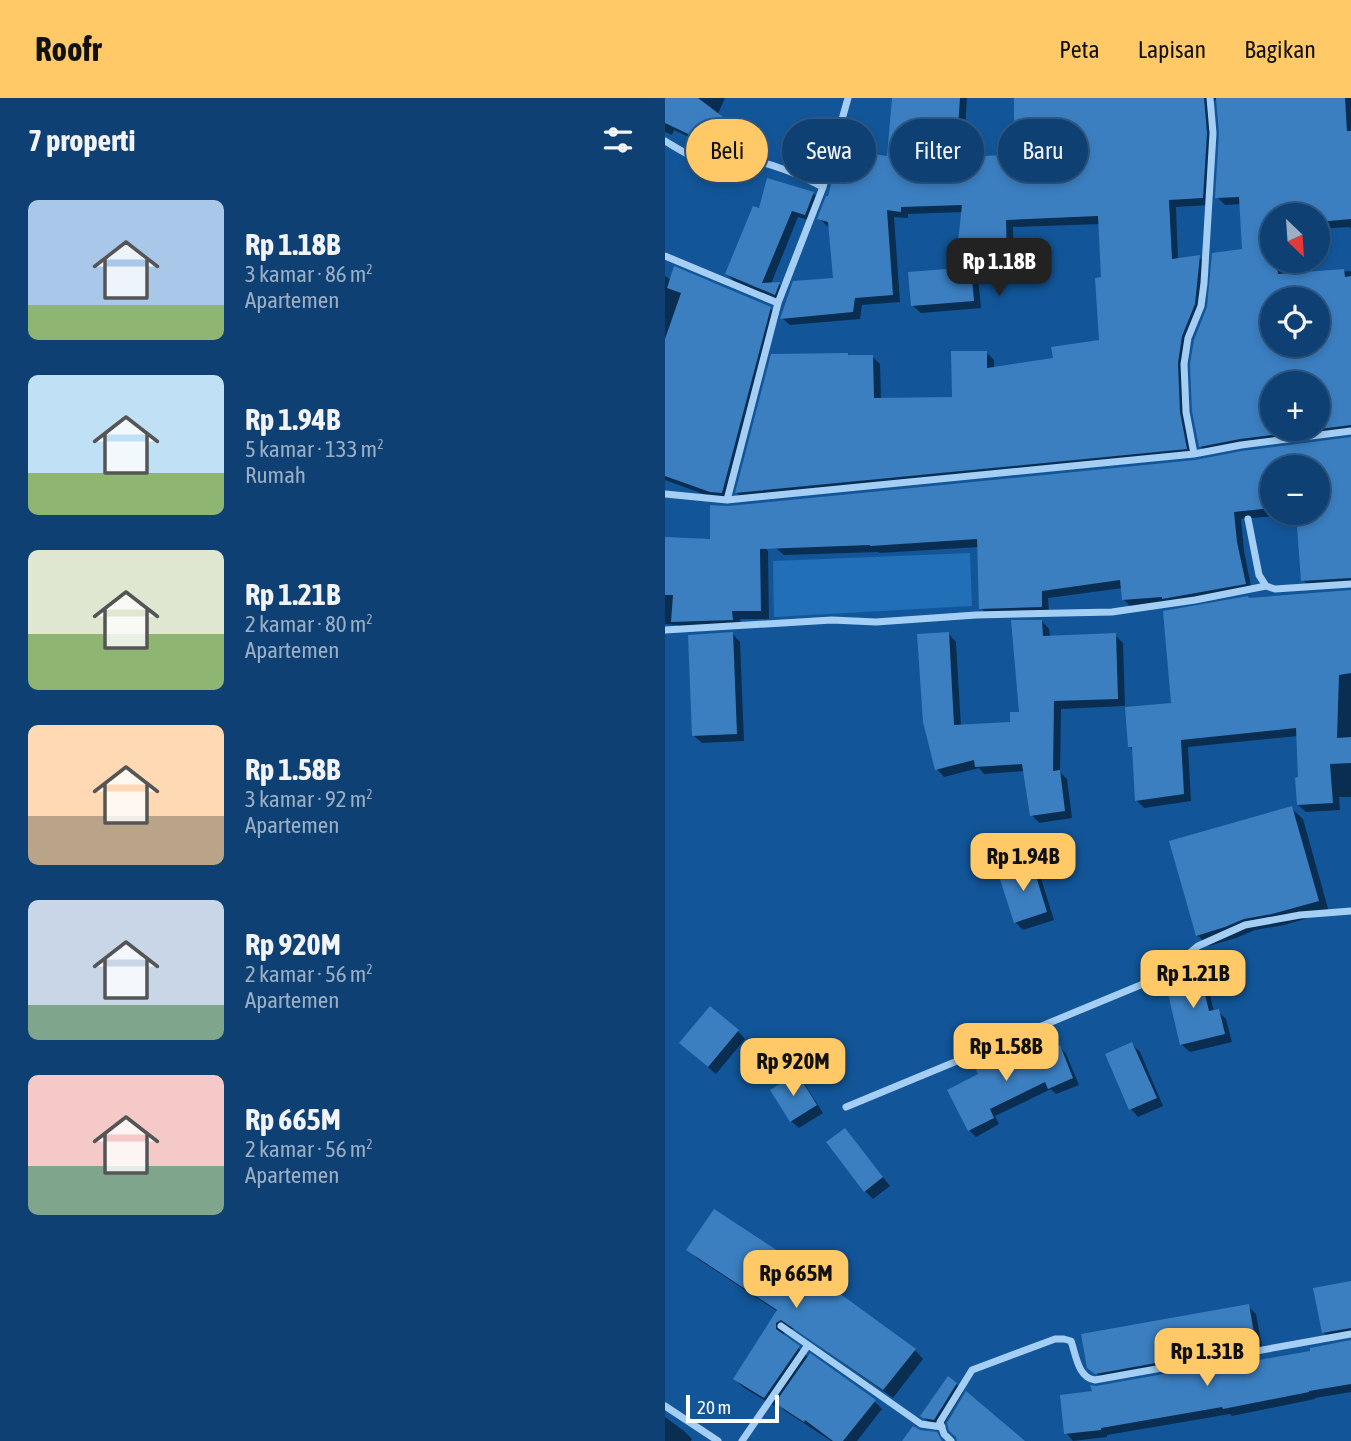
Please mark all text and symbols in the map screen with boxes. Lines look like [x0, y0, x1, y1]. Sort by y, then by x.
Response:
text: Roofr [35, 30, 101, 68]
text: Peta [1059, 36, 1100, 63]
text: Lapisan [1138, 36, 1206, 63]
text: Bagikan [1244, 36, 1316, 63]
chip: Beli [686, 119, 768, 182]
chip: Sewa [782, 119, 876, 182]
chip: Filter [890, 119, 984, 182]
chip: Baru [998, 119, 1088, 182]
icon: filters [599, 121, 637, 159]
text: 7 properti [28, 123, 135, 157]
north arrow [1260, 203, 1330, 273]
map controls [1260, 203, 1330, 525]
text: Rp 1.18B [245, 227, 340, 261]
icon: home [84, 228, 168, 312]
pin: Rp 1.18B [927, 238, 1071, 298]
text: Rp 1.18B [963, 248, 1035, 274]
text: 3 kamar · 86 m² [245, 261, 373, 287]
text: Apartemen [245, 287, 339, 313]
button: locate [1260, 287, 1330, 357]
button: + [1260, 371, 1330, 441]
text: Rp 1.94B [245, 402, 340, 436]
icon: home [84, 403, 168, 487]
text: 5 kamar · 133 m² [245, 436, 384, 462]
button: − [1260, 455, 1330, 525]
text: Rumah [245, 462, 306, 488]
text: Rp 1.21B [245, 577, 340, 611]
icon: home [84, 578, 168, 662]
text: 2 kamar · 80 m² [245, 611, 373, 637]
text: Apartemen [245, 637, 339, 663]
text: Rp 1.58B [245, 752, 340, 786]
icon: home [84, 753, 168, 837]
text: 3 kamar · 92 m² [245, 786, 373, 812]
text: Apartemen [245, 812, 339, 838]
pin: Rp 1.94B [951, 834, 1095, 893]
text: Rp 1.94B [987, 843, 1059, 869]
text: Rp 920M [245, 927, 341, 961]
icon: home [84, 928, 168, 1012]
pin: Rp 1.21B [1121, 950, 1265, 1010]
text: Rp 1.21B [1157, 960, 1229, 986]
text: 2 kamar · 56 m² [245, 961, 373, 987]
text: Apartemen [245, 987, 339, 1013]
pin: Rp 1.58B [934, 1024, 1078, 1083]
text: Rp 1.58B [970, 1033, 1042, 1059]
pin: Rp 920M [728, 1038, 858, 1098]
text: Rp 920M [756, 1048, 830, 1074]
text: Rp 665M [245, 1102, 341, 1136]
icon: home [84, 1103, 168, 1187]
text: 2 kamar · 56 m² [245, 1136, 373, 1162]
text: Apartemen [245, 1162, 339, 1188]
pin: Rp 665M [731, 1250, 861, 1310]
text: Rp 665M [759, 1260, 833, 1286]
pin: Rp 1.31B [1135, 1328, 1279, 1388]
text: Rp 1.31B [1171, 1338, 1243, 1364]
scale bar [686, 1392, 779, 1424]
text: 20 m [697, 1396, 731, 1418]

